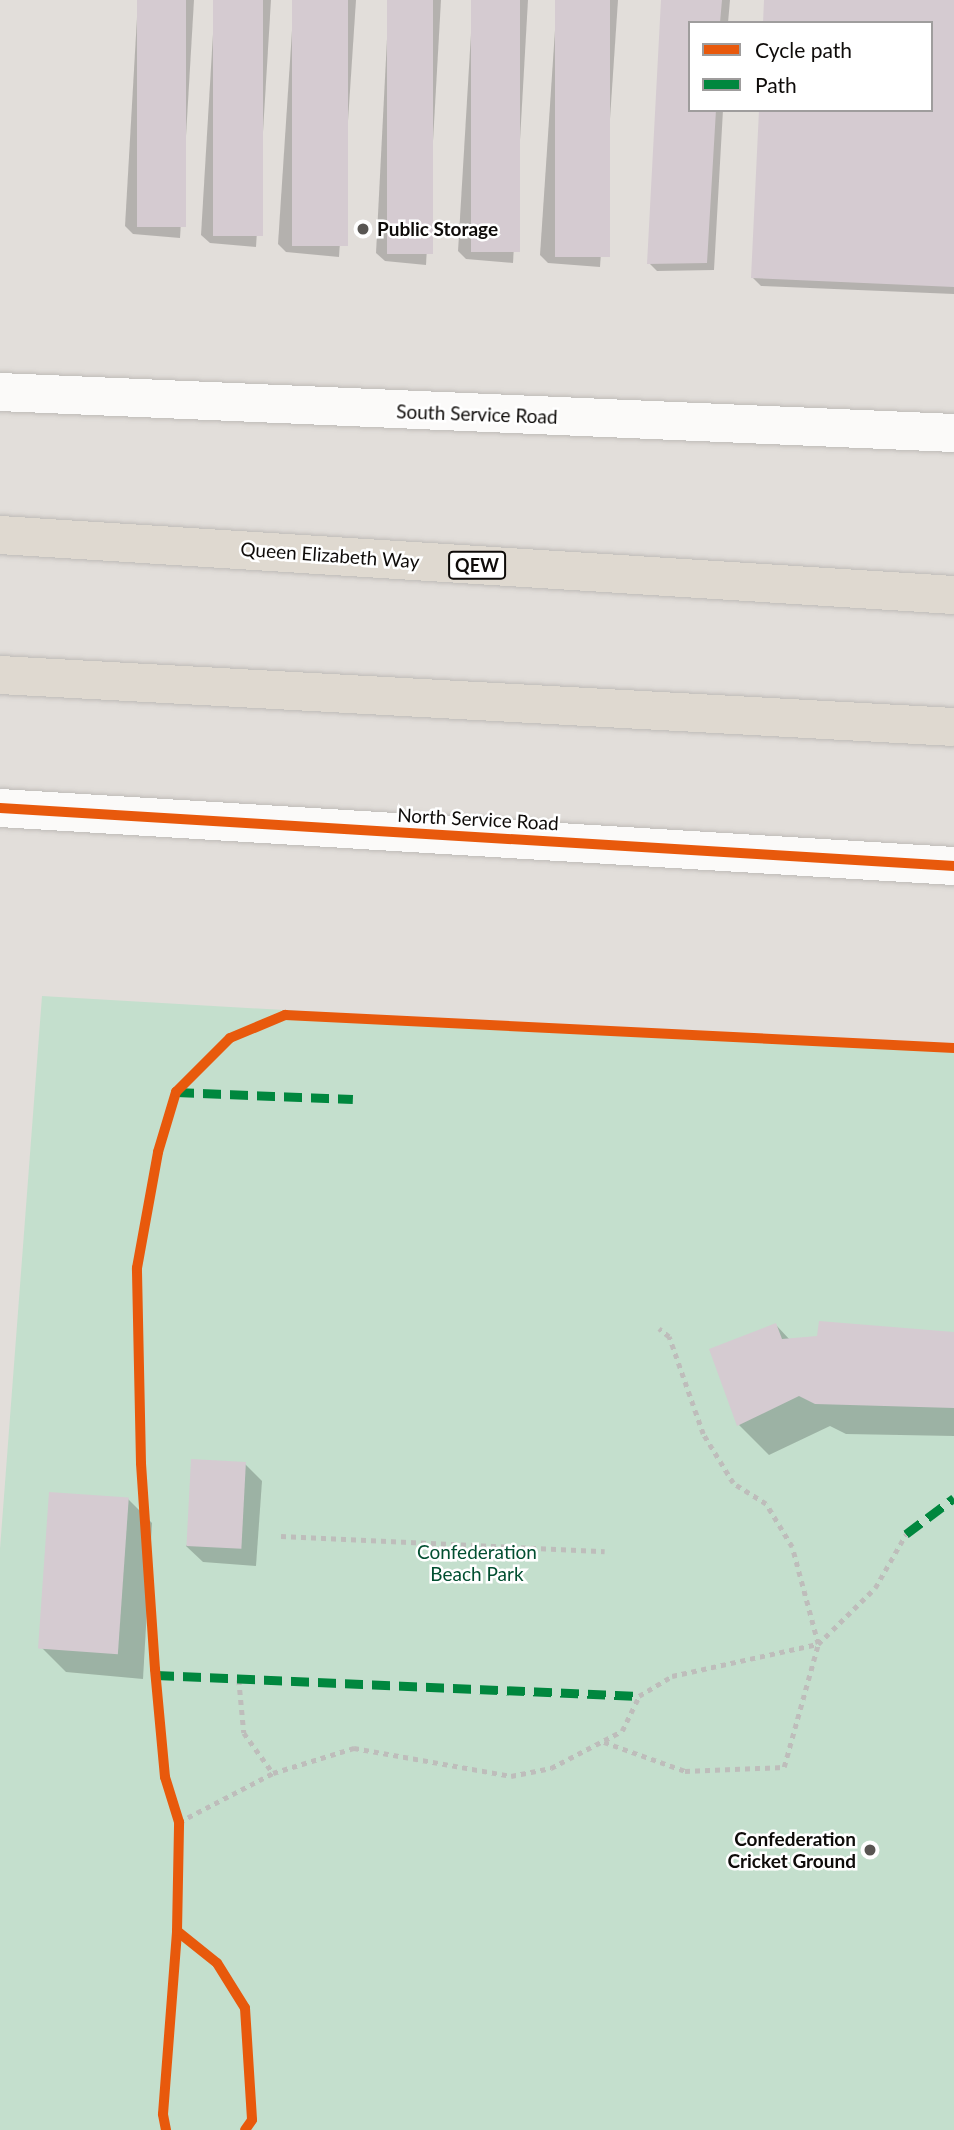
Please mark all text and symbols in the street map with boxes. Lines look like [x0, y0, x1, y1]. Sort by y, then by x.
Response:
legend [688, 21, 933, 112]
text: Cycle path [755, 37, 852, 62]
text: Path [755, 72, 797, 97]
place label: Public Storage [377, 218, 498, 240]
marker: Public Storage [355, 221, 371, 237]
street label: South Service Road [396, 400, 558, 428]
street label: Queen Elizabeth Way [240, 537, 420, 573]
road number: QEW [447, 550, 507, 580]
street label: North Service Road [397, 803, 559, 835]
park label: Confederation Beach Park [417, 1541, 537, 1585]
place label: Confederation Cricket Ground [727, 1828, 856, 1872]
marker: Confederation Cricket Ground [862, 1842, 878, 1858]

